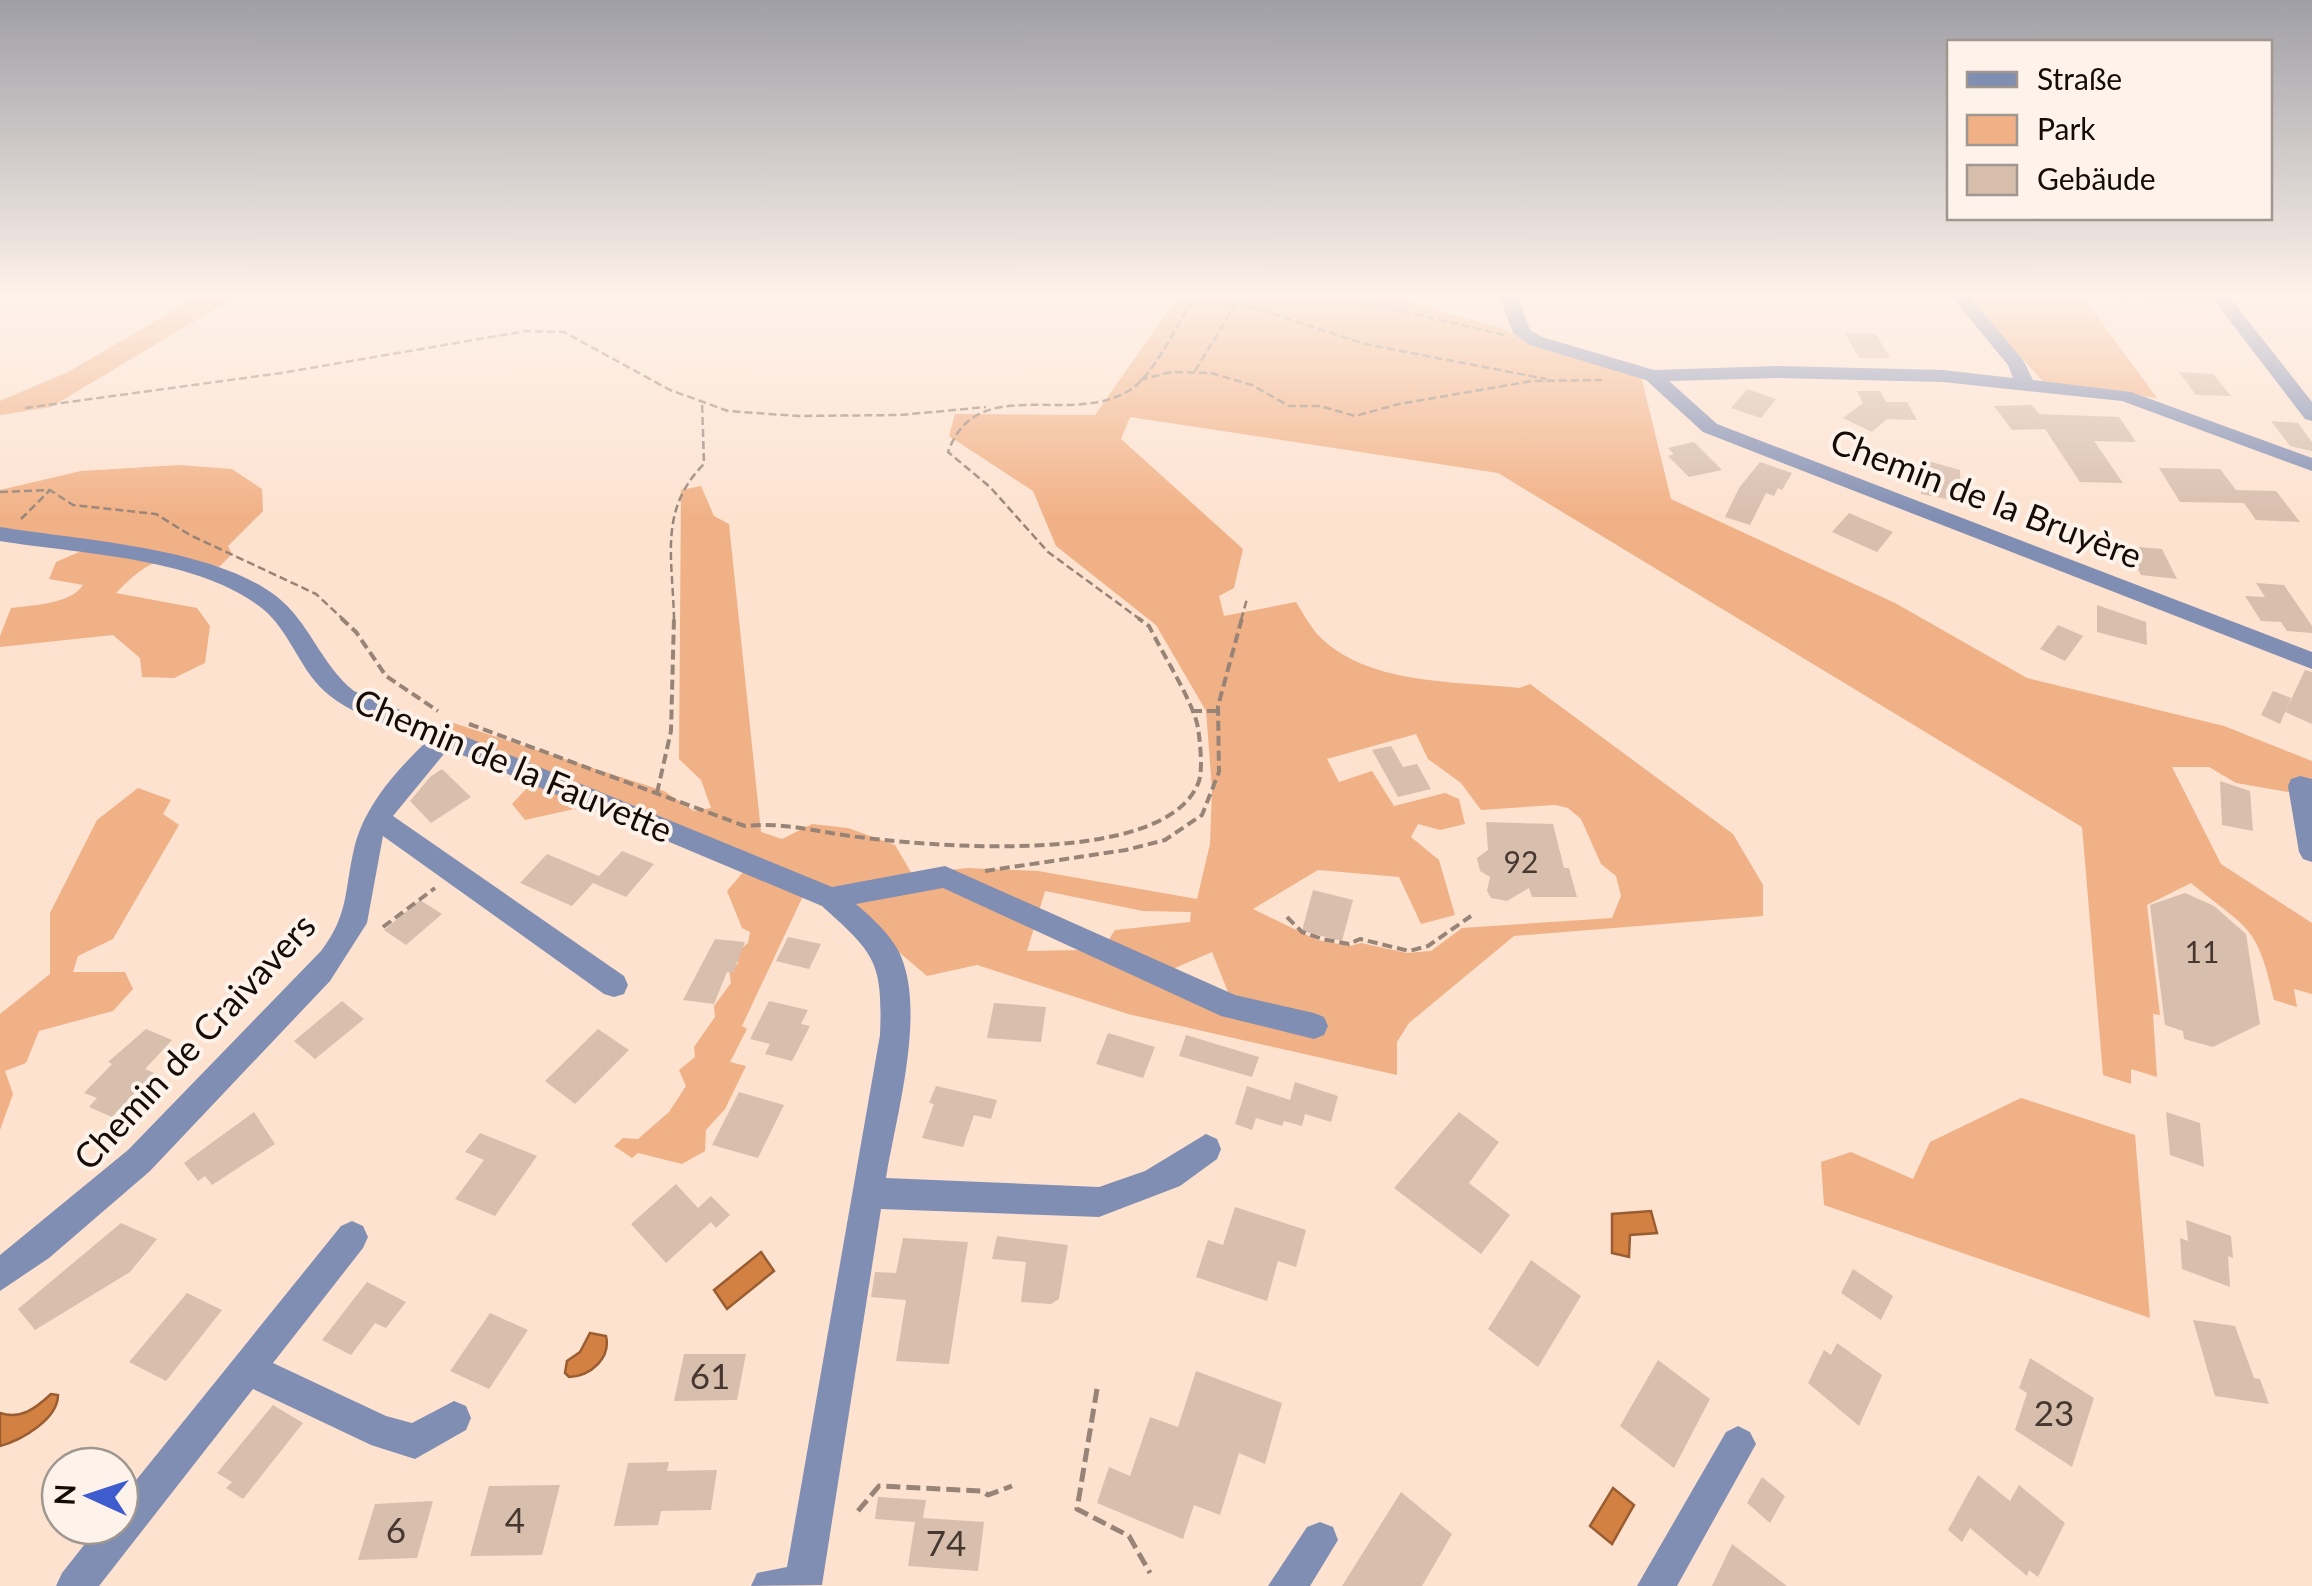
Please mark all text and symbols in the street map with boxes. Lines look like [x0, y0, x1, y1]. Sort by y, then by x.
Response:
legend [1947, 40, 2272, 220]
text: Straße [2037, 60, 2122, 96]
text: Park [2037, 110, 2096, 146]
text: Gebäude [2037, 160, 2156, 196]
street label: Chemin de la Bruyère [1825, 418, 2148, 576]
street label: Chemin de la Fauvette [349, 678, 679, 850]
house number: 92 [1504, 843, 1538, 879]
street label: Chemin de Craivavers [64, 904, 323, 1177]
house number: 11 [2185, 933, 2219, 969]
house number: 61 [690, 1354, 730, 1396]
house number: 23 [2034, 1391, 2074, 1433]
north arrow [40, 1446, 140, 1546]
text: N [46, 1483, 82, 1506]
house number: 4 [505, 1498, 525, 1540]
house number: 6 [386, 1508, 406, 1550]
house number: 74 [926, 1521, 966, 1563]

